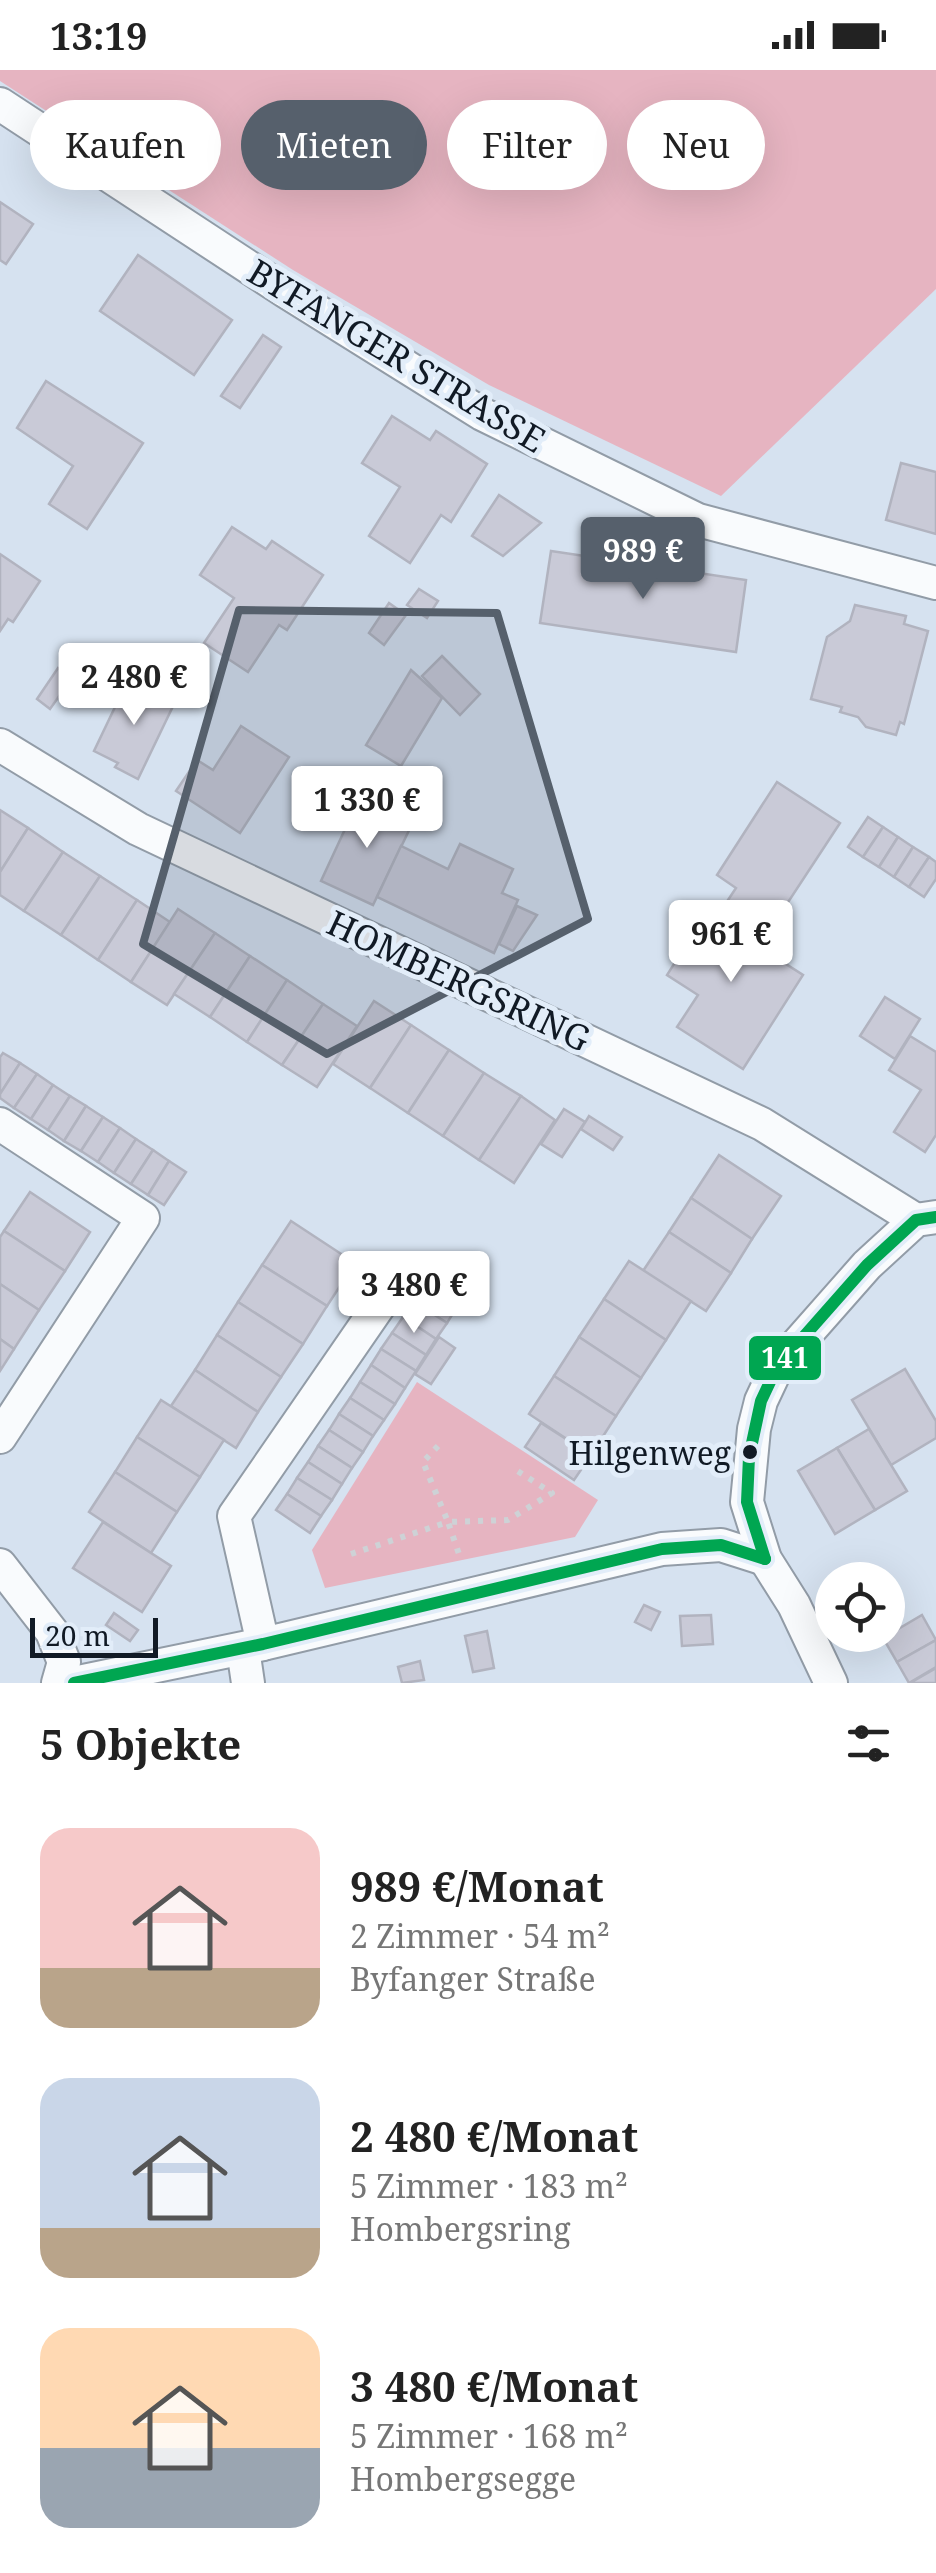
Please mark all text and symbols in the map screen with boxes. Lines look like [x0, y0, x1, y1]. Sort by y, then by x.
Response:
text: 13:19 [50, 9, 147, 61]
chip: Kaufen [30, 100, 221, 190]
chip: Mieten [241, 100, 427, 190]
chip: Filter [447, 100, 607, 190]
chip: Neu [627, 100, 765, 190]
street label: BYFANGER STRASSE [240, 248, 554, 462]
pin: 989 € [573, 517, 713, 602]
text: 989 € [603, 528, 683, 571]
pin: 2 480 € [42, 643, 226, 728]
text: 2 480 € [81, 654, 187, 697]
pin: 1 330 € [275, 766, 459, 851]
text: 1 330 € [314, 777, 420, 820]
street label: HOMBERGSRING [320, 898, 598, 1062]
pin: 961 € [661, 900, 801, 985]
text: 961 € [691, 911, 771, 954]
pin: 3 480 € [322, 1251, 506, 1336]
text: 3 480 € [361, 1262, 467, 1305]
line badge: 141 [747, 1334, 823, 1382]
text: 141 [761, 1338, 809, 1376]
place label: Hilgenweg [569, 1431, 731, 1474]
marker: Hilgenweg [740, 1442, 760, 1462]
map controls [815, 1562, 905, 1652]
button: locate [815, 1562, 905, 1652]
scale bar [30, 1613, 158, 1658]
text: 20 m [45, 1616, 110, 1654]
text: 5 Objekte [40, 1715, 241, 1772]
icon: filters [841, 1716, 896, 1771]
text: 989 €/Monat [350, 1857, 604, 1914]
icon: home [120, 1868, 240, 1988]
text: 2 Zimmer · 54 m² [350, 1914, 610, 1957]
text: Byfanger Straße [350, 1957, 596, 2000]
text: 2 480 €/Monat [350, 2107, 638, 2164]
icon: home [120, 2118, 240, 2238]
text: 5 Zimmer · 183 m² [350, 2164, 628, 2207]
text: Hombergsring [350, 2207, 571, 2250]
text: 3 480 €/Monat [350, 2357, 638, 2414]
icon: home [120, 2368, 240, 2488]
text: 5 Zimmer · 168 m² [350, 2414, 628, 2457]
text: Hombergsegge [350, 2457, 576, 2500]

